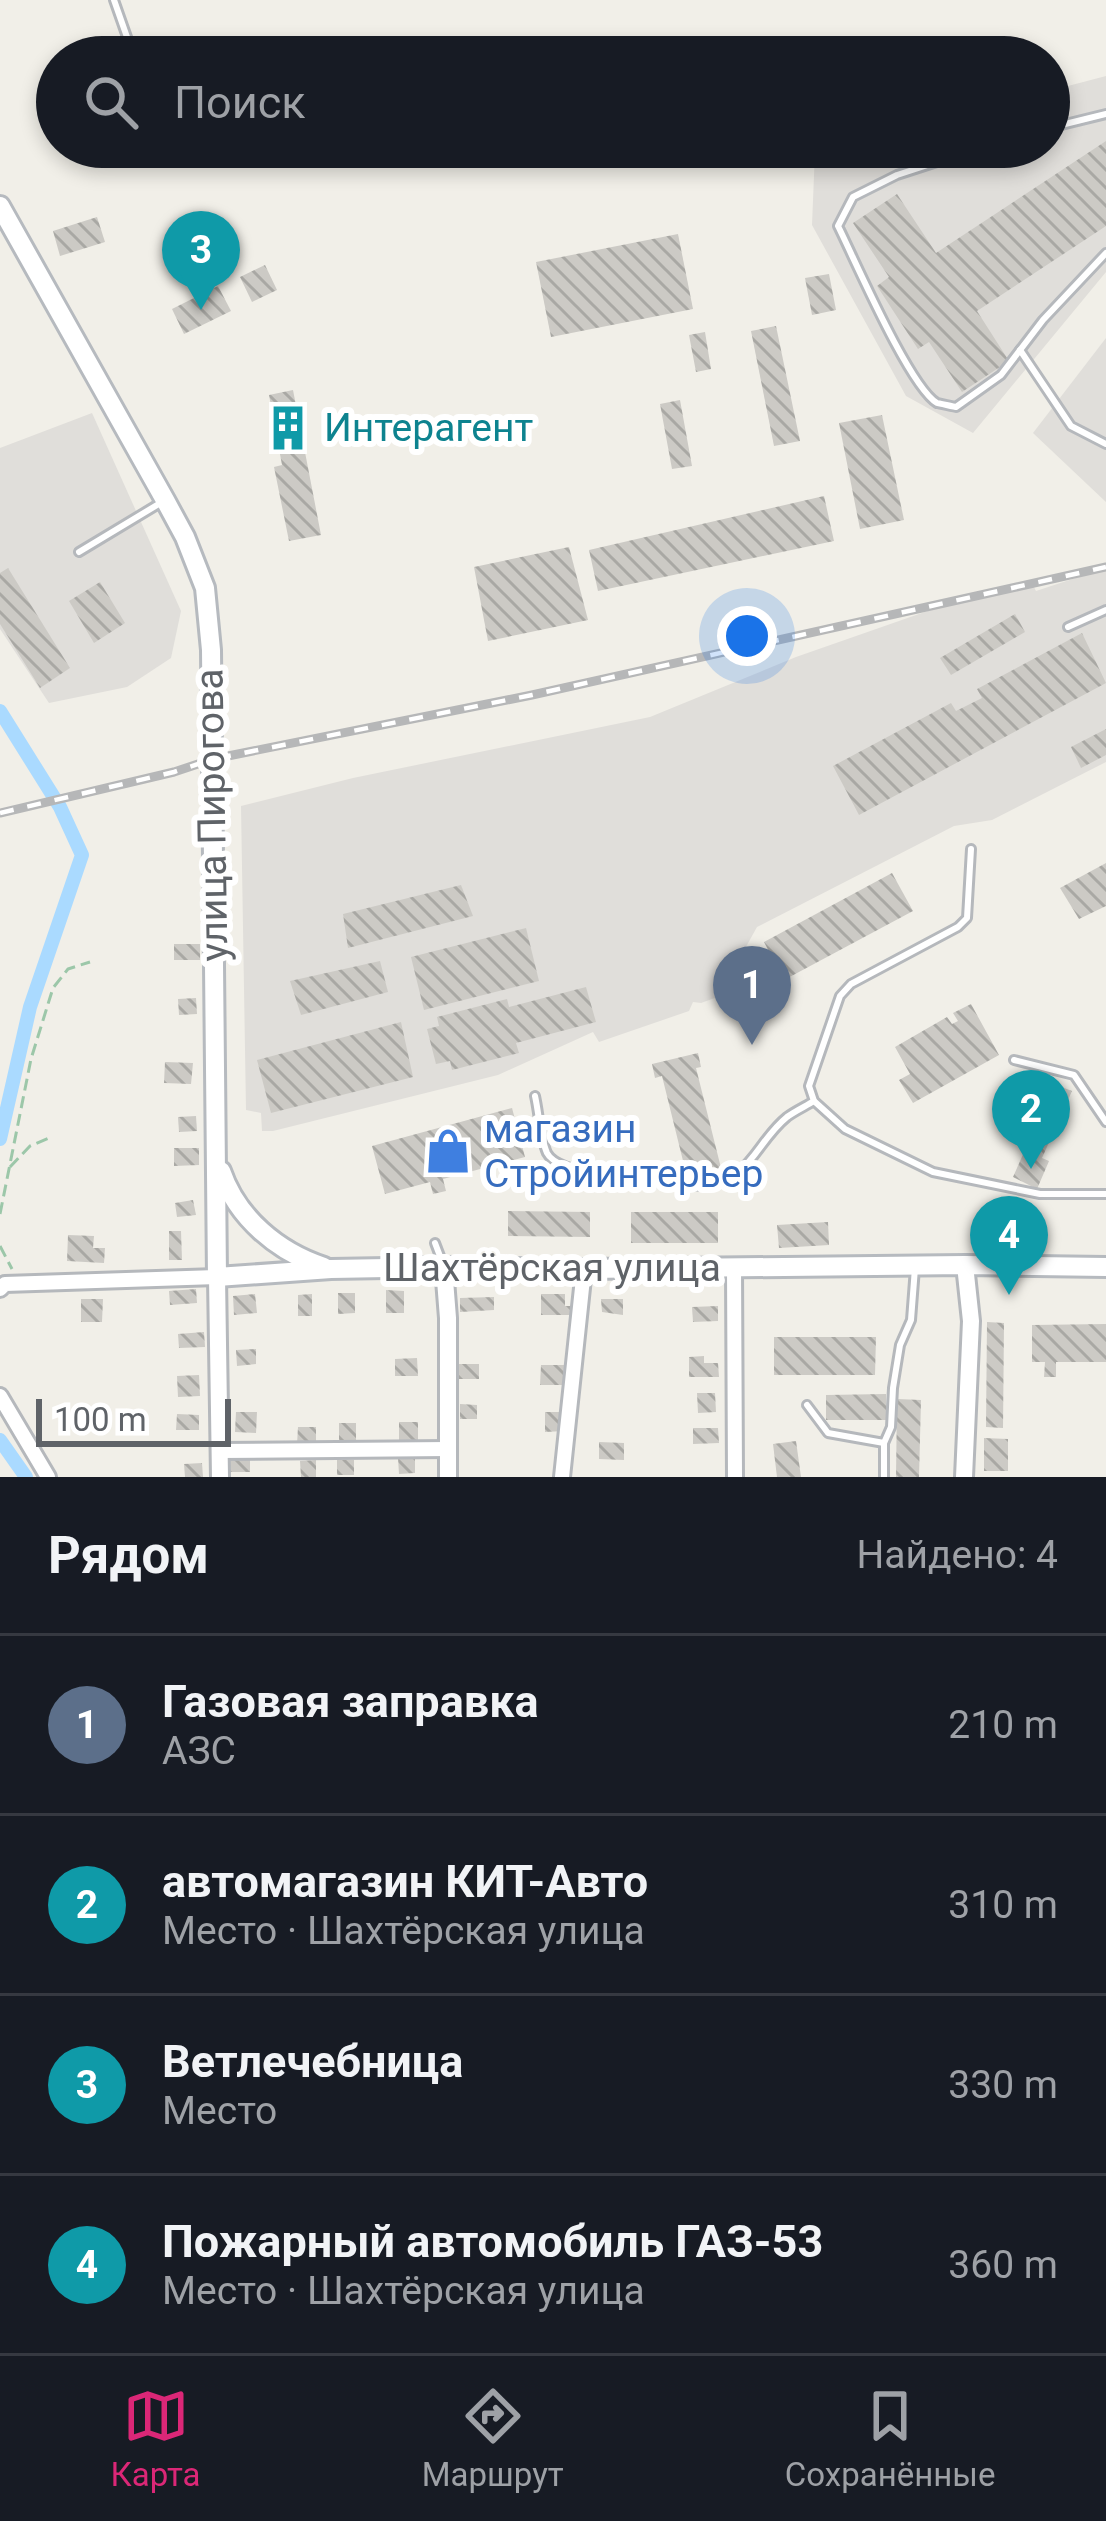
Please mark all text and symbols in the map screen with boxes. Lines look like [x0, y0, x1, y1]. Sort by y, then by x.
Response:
search box [36, 36, 1070, 168]
icon: search [78, 69, 144, 135]
text: Поиск [174, 76, 306, 129]
pin: 3 [162, 211, 240, 310]
building icon: Интерагент [263, 403, 313, 453]
place label: Интерагент [324, 405, 533, 451]
your location [717, 606, 777, 666]
street label: улица Пирогова [186, 668, 238, 962]
pin: 1 [713, 946, 791, 1045]
pin: 2 [992, 1070, 1070, 1169]
place label: магазин Стройинтерьер [484, 1106, 763, 1197]
shop icon: магазин Стройинтерьер [423, 1126, 473, 1176]
pin: 4 [970, 1196, 1048, 1295]
street label: Шахтёрская улица [383, 1245, 721, 1291]
scale bar [36, 1393, 231, 1446]
text: 100 m [54, 1400, 147, 1439]
text: Рядом [48, 1526, 209, 1585]
text: Найдено: 4 [856, 1532, 1058, 1578]
text: Газовая заправка [162, 1675, 539, 1728]
text: 1 [76, 1702, 98, 1748]
text: 210 m [948, 1702, 1058, 1748]
text: АЗС [162, 1728, 236, 1774]
text: автомагазин КИТ-Авто [162, 1855, 648, 1908]
text: 2 [76, 1882, 98, 1928]
text: 310 m [948, 1882, 1058, 1928]
text: Место · Шахтёрская улица [162, 1908, 645, 1954]
text: Ветлечебница [162, 2035, 463, 2088]
text: 3 [76, 2062, 98, 2108]
text: 330 m [948, 2062, 1058, 2108]
text: Место [162, 2088, 277, 2134]
text: Пожарный автомобиль ГАЗ-53 [162, 2215, 823, 2268]
text: 4 [76, 2242, 98, 2288]
text: 360 m [948, 2242, 1058, 2288]
text: Место · Шахтёрская улица [162, 2268, 645, 2314]
tab: Карта [111, 2383, 201, 2494]
tab: Маршрут [422, 2383, 564, 2494]
tab: Сохранённые [785, 2383, 995, 2494]

